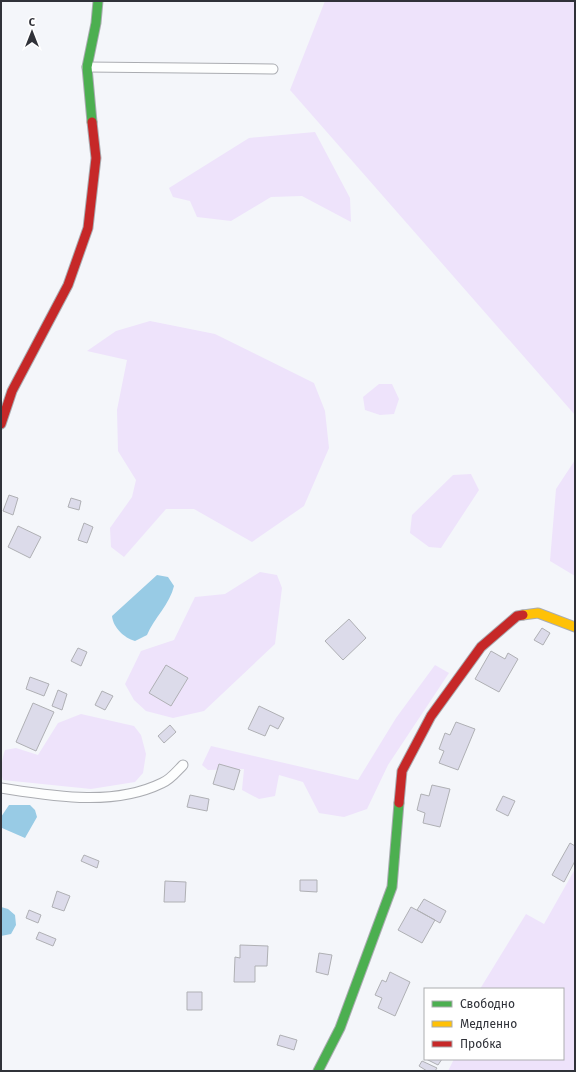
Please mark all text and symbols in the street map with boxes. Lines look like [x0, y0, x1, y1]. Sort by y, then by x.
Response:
north arrow [12, 12, 52, 52]
text: С [29, 16, 36, 29]
legend [424, 988, 564, 1060]
text: Свободно [460, 997, 515, 1011]
text: Медленно [460, 1017, 517, 1031]
text: Пробка [460, 1037, 502, 1051]

